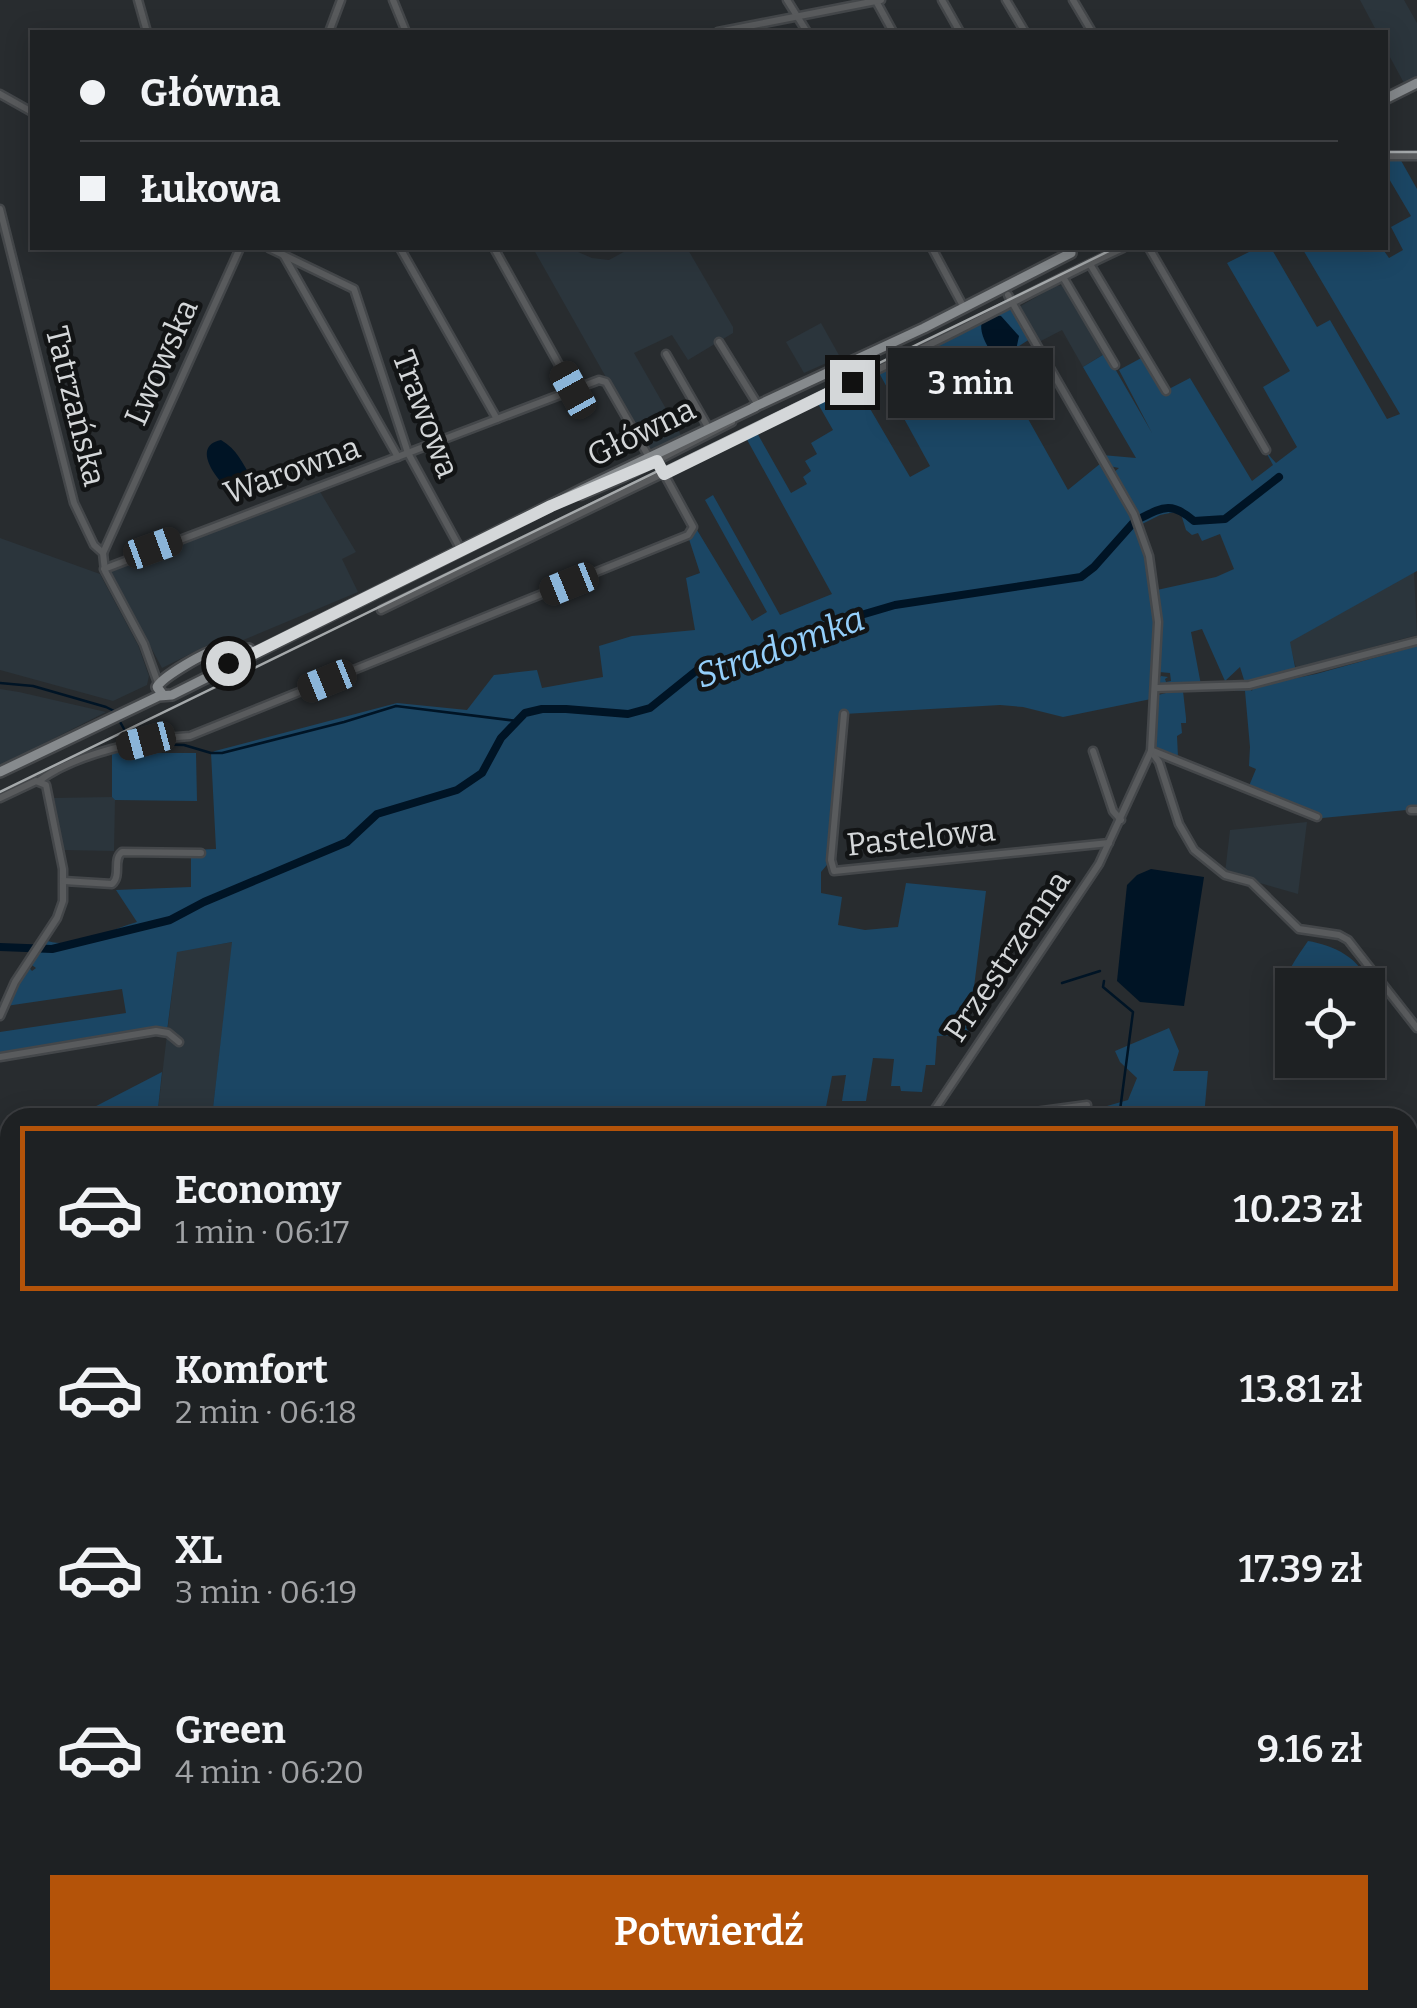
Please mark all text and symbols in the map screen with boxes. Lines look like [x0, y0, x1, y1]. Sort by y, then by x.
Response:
text: Główna [140, 70, 281, 116]
text: Łukowa [140, 166, 281, 212]
street label: Lwowska [116, 293, 206, 431]
street label: Tatrzańska [38, 322, 114, 490]
street label: Trawowa [384, 345, 468, 483]
callout: 3 min [887, 347, 1052, 417]
car [545, 356, 601, 424]
route end [830, 360, 875, 405]
text: 3 min [928, 364, 1013, 402]
street label: Główna [581, 390, 701, 474]
street label: Warowna [219, 428, 365, 512]
car [120, 524, 186, 572]
car [536, 559, 602, 609]
water label: Stradomka [690, 597, 870, 697]
route start [206, 641, 251, 686]
car [294, 656, 360, 706]
car [113, 719, 179, 763]
street label: Pastelowa [845, 810, 997, 864]
street label: Przestrzenna [936, 863, 1078, 1049]
map controls [1275, 968, 1385, 1078]
button: locate [1275, 968, 1385, 1078]
icon: car [55, 1164, 145, 1254]
text: Economy [175, 1167, 341, 1213]
text: 10.23 zł [1233, 1186, 1363, 1232]
text: 1 min · 06:17 [175, 1213, 349, 1251]
icon: car [55, 1344, 145, 1434]
text: Komfort [175, 1347, 328, 1393]
text: 13.81 zł [1239, 1366, 1363, 1412]
text: 2 min · 06:18 [175, 1393, 357, 1431]
icon: car [55, 1524, 145, 1614]
text: XL [175, 1527, 222, 1573]
text: 17.39 zł [1238, 1546, 1363, 1592]
text: 3 min · 06:19 [175, 1573, 357, 1611]
icon: car [55, 1704, 145, 1794]
text: Green [175, 1707, 286, 1753]
text: 9.16 zł [1257, 1726, 1363, 1772]
text: 4 min · 06:20 [175, 1753, 364, 1791]
button: Potwierdź [50, 1875, 1368, 1990]

